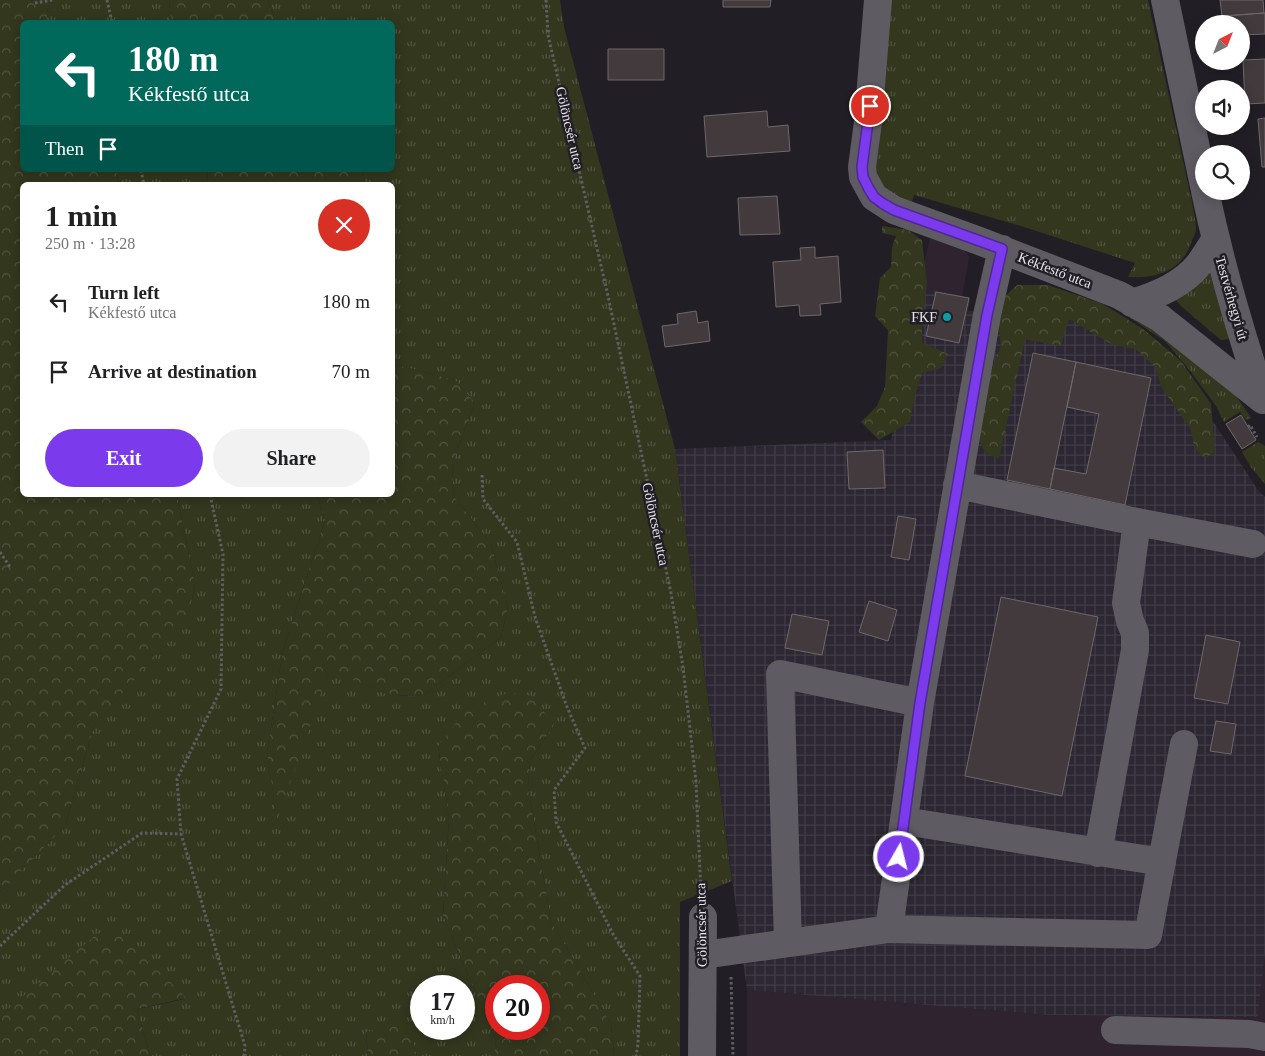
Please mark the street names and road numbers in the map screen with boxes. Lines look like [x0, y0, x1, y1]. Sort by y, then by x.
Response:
street label: Gölöncsér utca [553, 85, 586, 172]
street label: Kékfestő utca [1016, 250, 1094, 292]
street label: Testvérhegyi út [1212, 254, 1251, 342]
street label: Gölöncsér utca [639, 481, 672, 568]
street label: Gölöncsér utca [693, 882, 710, 967]

